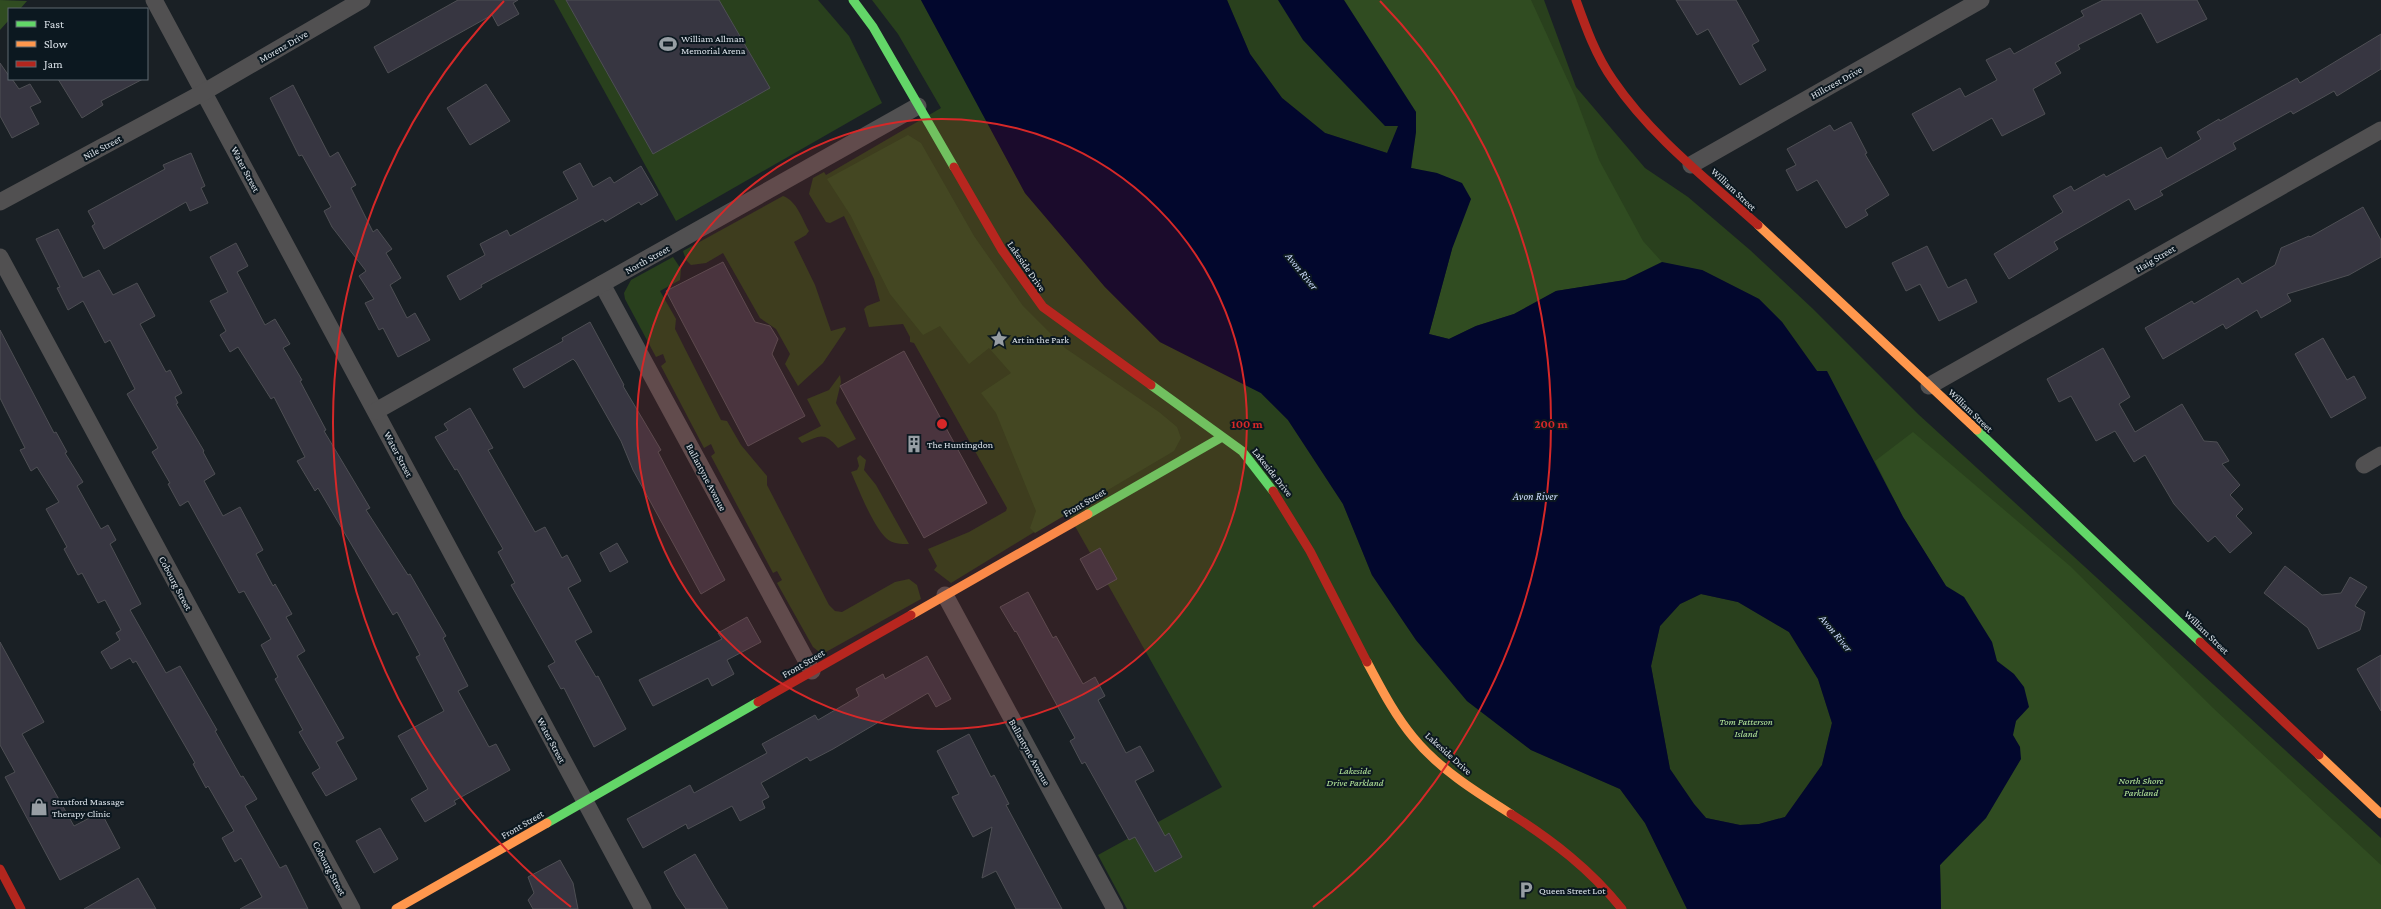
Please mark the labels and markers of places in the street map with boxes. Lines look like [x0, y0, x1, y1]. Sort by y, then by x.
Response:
place label: William Allman Memorial Arena [681, 33, 746, 56]
sports icon: William Allman Memorial Arena [658, 34, 678, 54]
place icon: Art in the Park [989, 329, 1009, 349]
place label: Art in the Park [1012, 334, 1069, 345]
centre of rings [935, 417, 949, 431]
building icon: The Huntingdon [904, 434, 924, 454]
place label: The Huntingdon [927, 439, 994, 450]
place label: Stratford Massage Therapy Clinic [52, 796, 125, 819]
shop icon: Stratford Massage Therapy Clinic [29, 797, 49, 817]
parking icon: Queen Street Lot [1516, 880, 1536, 900]
place label: Queen Street Lot [1539, 885, 1606, 896]

